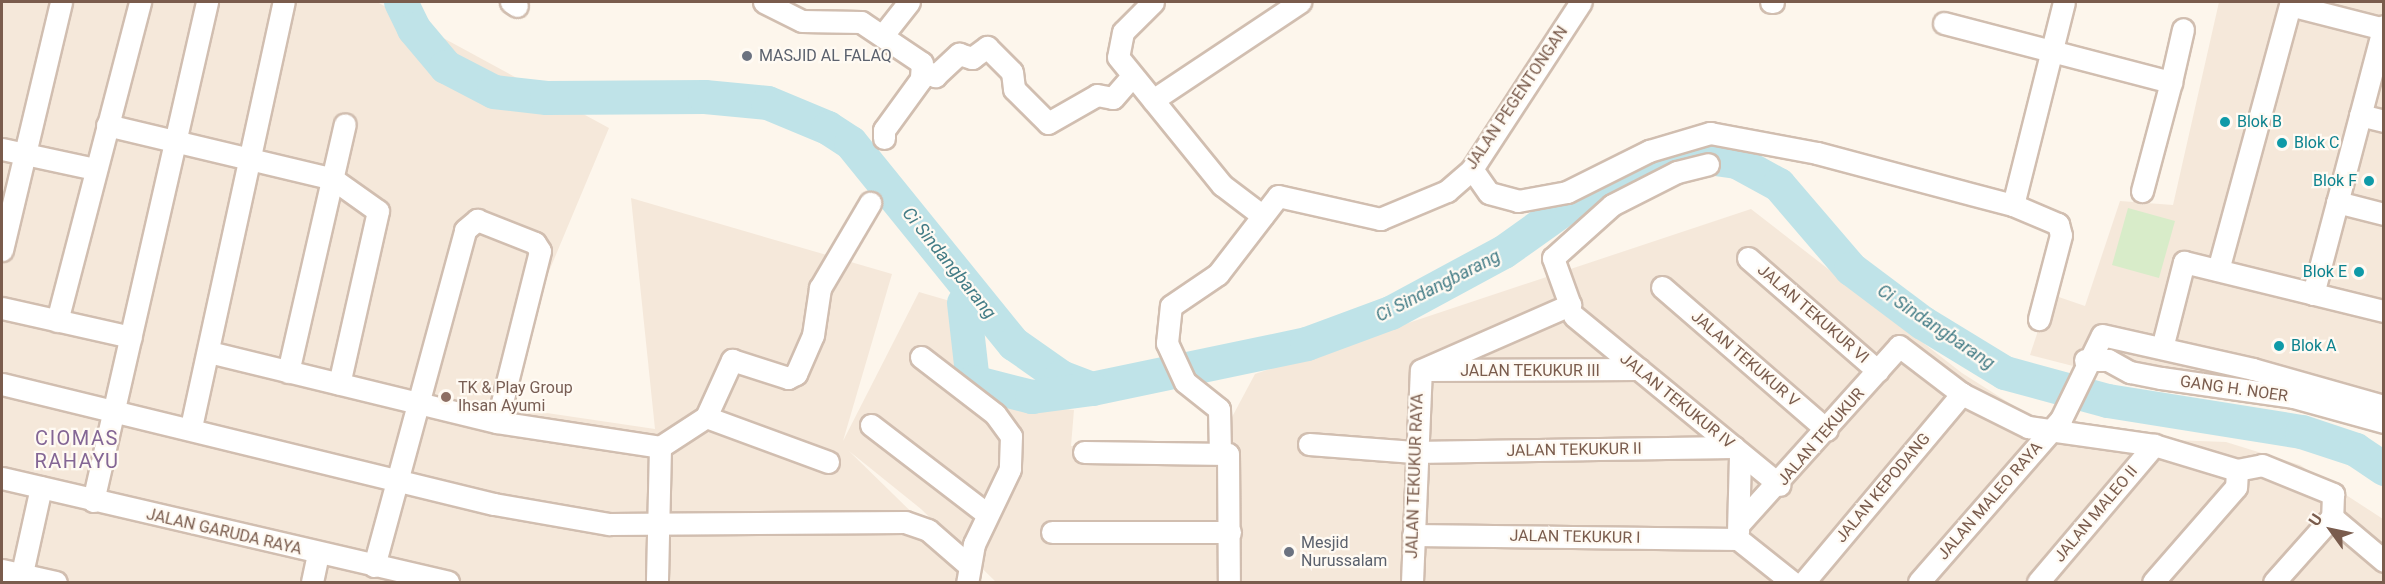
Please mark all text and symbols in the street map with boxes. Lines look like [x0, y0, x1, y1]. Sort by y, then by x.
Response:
street label: JALAN PEGENTONGAN [1462, 23, 1572, 173]
place label: MASJID AL FALAQ [759, 46, 892, 66]
marker: MASJID AL FALAQ [740, 49, 754, 63]
place label: Blok B [2237, 112, 2282, 132]
marker: Blok B [2218, 115, 2232, 129]
place label: Blok C [2294, 133, 2339, 153]
marker: Blok C [2275, 136, 2289, 150]
place label: Blok F [2313, 171, 2357, 191]
marker: Blok F [2362, 174, 2376, 188]
water label: Ci Sindangbarang [898, 203, 1000, 323]
water label: Ci Sindangbarang [1372, 245, 1504, 327]
street label: JALAN TEKUKUR VI [1753, 260, 1873, 368]
place label: Blok E [2303, 262, 2347, 282]
marker: Blok E [2352, 265, 2366, 279]
water label: Ci Sindangbarang [1873, 280, 1999, 374]
street label: JALAN TEKUKUR V [1687, 307, 1803, 411]
place label: Blok A [2291, 336, 2336, 356]
marker: Blok A [2272, 339, 2286, 353]
street label: JALAN TEKUKUR IV [1616, 349, 1738, 453]
street label: JALAN TEKUKUR III [1460, 361, 1600, 381]
street label: GANG H. NOER [2179, 372, 2289, 406]
place label: TK & Play Group Ihsan Ayumi [458, 378, 573, 416]
street label: JALAN TEKUKUR [1773, 384, 1869, 490]
marker: TK & Play Group Ihsan Ayumi [439, 390, 453, 404]
street label: JALAN TEKUKUR RAYA [1403, 393, 1427, 559]
district label: CIOMAS RAHAYU [35, 426, 119, 473]
street label: JALAN KEPODANG [1832, 429, 1934, 547]
street label: JALAN MALEO RAYA [1934, 438, 2046, 564]
street label: JALAN TEKUKUR II [1506, 439, 1642, 461]
street label: JALAN MALEO II [2050, 462, 2142, 566]
north arrow [2301, 500, 2361, 560]
street label: JALAN GARUDA RAYA [144, 505, 304, 559]
text: U [2305, 510, 2326, 530]
street label: JALAN TEKUKUR I [1509, 526, 1641, 548]
place label: Mesjid Nurussalam [1301, 533, 1387, 571]
marker: Mesjid Nurussalam [1282, 545, 1296, 559]

